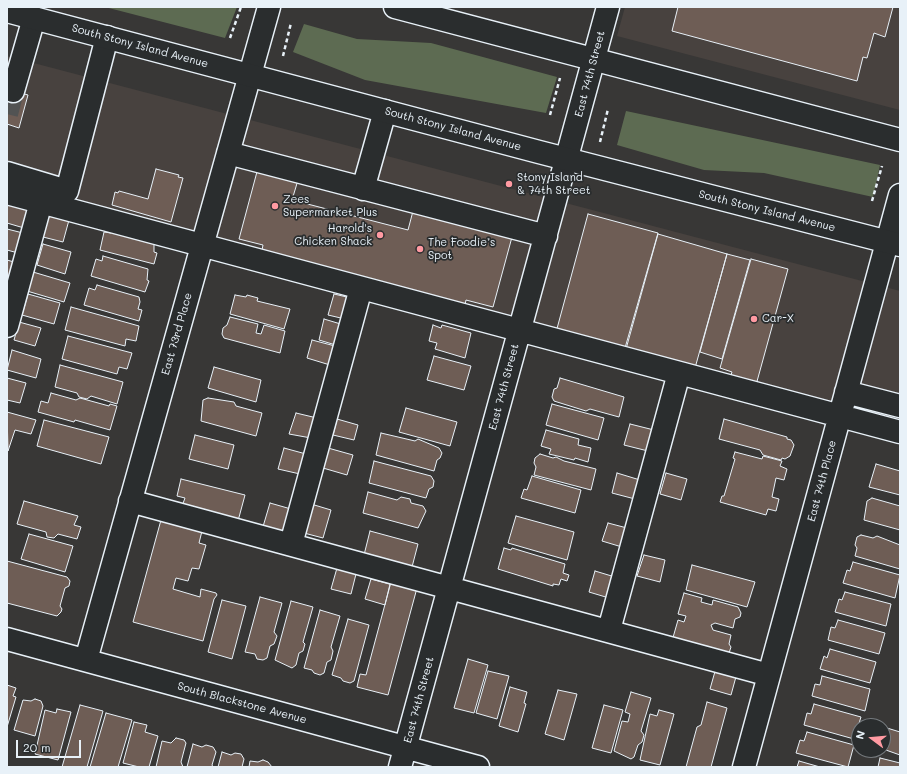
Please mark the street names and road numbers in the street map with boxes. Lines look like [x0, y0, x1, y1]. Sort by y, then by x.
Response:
street label: South Stony Island Avenue [70, 21, 210, 71]
street label: East 74th Street [572, 29, 608, 119]
street label: South Stony Island Avenue [383, 104, 523, 154]
street label: South Stony Island Avenue [697, 188, 837, 234]
street label: East 73rd Place [159, 291, 195, 377]
street label: East 74th Street [486, 342, 522, 432]
street label: East 74th Place [805, 439, 839, 523]
street label: East 74th Street [401, 655, 437, 745]
street label: South Blackstone Avenue [176, 679, 308, 727]

